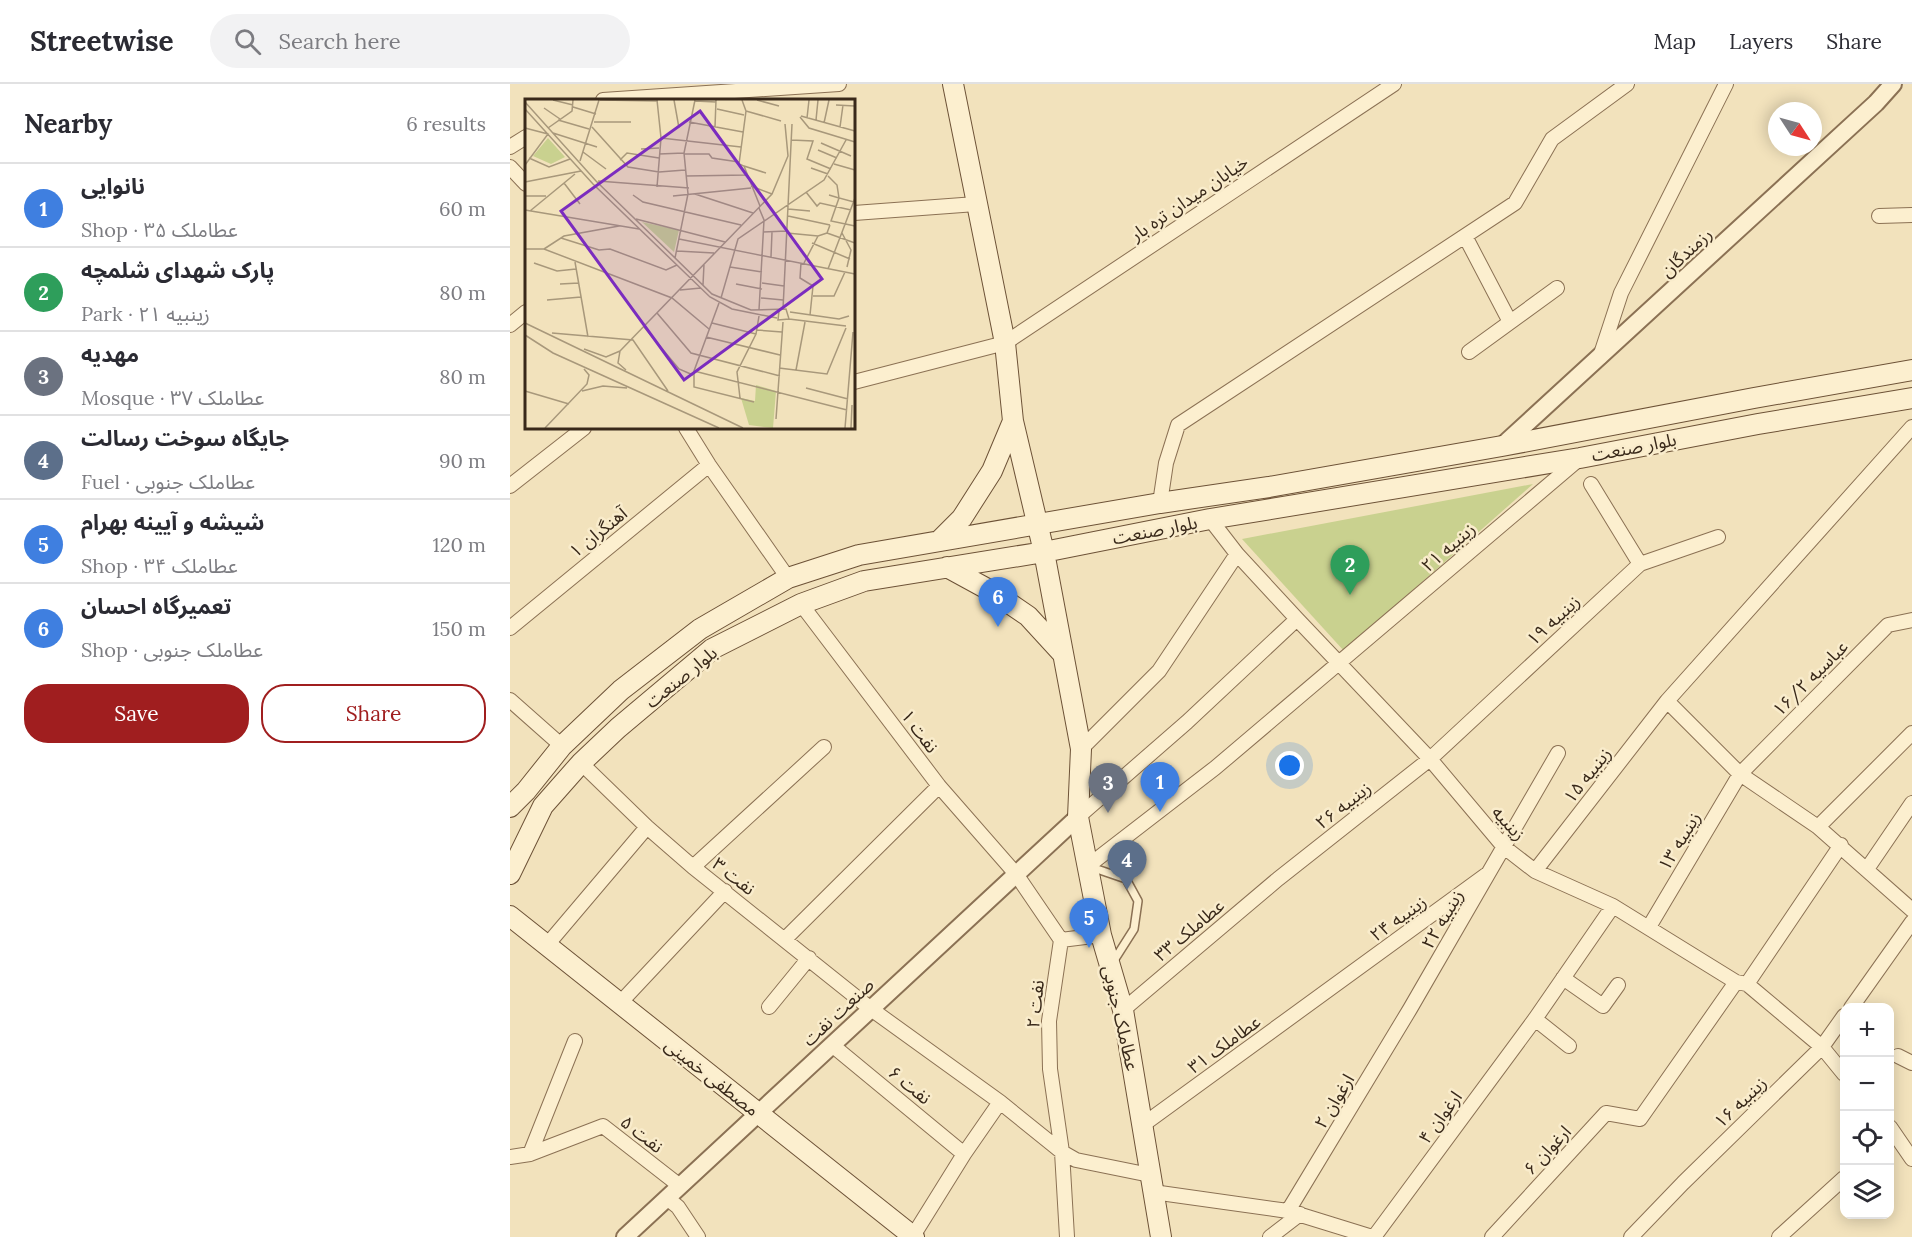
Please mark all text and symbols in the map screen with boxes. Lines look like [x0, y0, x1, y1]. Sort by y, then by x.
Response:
search box [210, 14, 630, 68]
text: Streetwise [30, 23, 174, 59]
icon: search [231, 25, 264, 58]
text: Search here [279, 27, 401, 55]
text: Map [1653, 28, 1696, 55]
text: Layers [1729, 28, 1793, 55]
text: Share [1826, 28, 1882, 55]
inset map [525, 99, 855, 429]
north arrow [1768, 102, 1822, 156]
text: Nearby [24, 107, 112, 140]
text: 6 results [406, 111, 486, 136]
street label: خیابان میدان تره بار [1125, 150, 1252, 246]
text: نانوایی [81, 172, 145, 200]
text: 1 [39, 196, 48, 221]
text: 60 m [439, 196, 486, 221]
text: Shop · عطاملک ۳۵ [81, 217, 238, 242]
street label: رزمندگان [1655, 222, 1717, 282]
text: پارک شهدای شلمچه [81, 256, 275, 284]
text: 2 [38, 280, 49, 305]
text: 80 m [439, 280, 486, 305]
text: Park · زینبیه ۲۱ [81, 301, 210, 326]
text: مهدیه [81, 340, 139, 368]
text: 3 [38, 364, 49, 389]
text: 80 m [439, 364, 486, 389]
text: Mosque · عطاملک ۳۷ [81, 385, 264, 410]
text: جایگاه سوخت رسالت [81, 424, 289, 452]
street label: بلوار صنعت [1590, 428, 1678, 466]
text: 4 [38, 448, 49, 473]
text: 90 m [439, 448, 486, 473]
text: Fuel · عطاملک جنوبی [81, 469, 255, 494]
street label: آهنگران ۱ [564, 501, 632, 562]
text: شیشه و آیینه بهرام [81, 508, 264, 536]
street label: بلوار صنعت [1111, 511, 1199, 549]
street label: زینبیه ۲۱ [1416, 517, 1480, 577]
text: 5 [38, 532, 49, 557]
text: 120 m [432, 532, 486, 557]
pin: 2 [1330, 546, 1370, 595]
text: Shop · عطاملک ۳۴ [81, 553, 238, 578]
pin: 6 [978, 578, 1018, 627]
street label: زینبیه ۱۹ [1522, 590, 1584, 650]
text: تعمیرگاه احسان [81, 592, 231, 620]
text: 6 [38, 616, 49, 641]
text: 150 m [432, 616, 486, 641]
street label: عباسیه ۱۶/۲ [1767, 635, 1853, 721]
text: Shop · عطاملک جنوبی [81, 637, 263, 662]
street label: بلوار صنعت [640, 641, 722, 713]
button: Save [24, 684, 249, 743]
button: Share [261, 684, 486, 743]
street label: نفت ۱ [896, 705, 944, 757]
street label: زینبیه ۱۵ [1558, 742, 1616, 808]
your location [1275, 751, 1304, 780]
pin: 1 [1140, 762, 1180, 812]
pin: 3 [1088, 764, 1128, 813]
street label: زینبیه ۲۶ [1310, 776, 1376, 834]
street label: زینبیه [1487, 801, 1531, 845]
street label: زینبیه ۱۳ [1653, 807, 1705, 875]
pin: 4 [1108, 840, 1146, 890]
street label: نفت ۳ [708, 852, 760, 900]
street label: زینبیه ۲۲ [1416, 885, 1468, 953]
street label: زینبیه ۲۴ [1365, 890, 1431, 946]
street label: عطاملک ۳۳ [1149, 894, 1229, 966]
pin: 5 [1070, 898, 1108, 948]
street label: عطاملک جنوبی [1098, 963, 1144, 1073]
street label: صنعت نفت [797, 973, 879, 1051]
street label: نفت ۲ [1021, 979, 1049, 1029]
map controls [1840, 1003, 1894, 1219]
button: + [1840, 1003, 1894, 1057]
street label: عطاملک ۳۱ [1183, 1010, 1265, 1078]
street label: مصطفی خمینی [660, 1033, 764, 1121]
button: − [1840, 1057, 1894, 1111]
street label: نفت ۶ [884, 1061, 936, 1109]
street label: ارغوان ۲ [1309, 1070, 1359, 1132]
street label: زینبیه ۱۶ [1709, 1071, 1771, 1133]
street label: ارغوان ۴ [1413, 1086, 1467, 1148]
street label: نفت ۵ [616, 1110, 668, 1158]
button: locate [1840, 1111, 1894, 1165]
street label: ارغوان ۶ [1518, 1120, 1576, 1180]
button: layers [1840, 1165, 1894, 1219]

